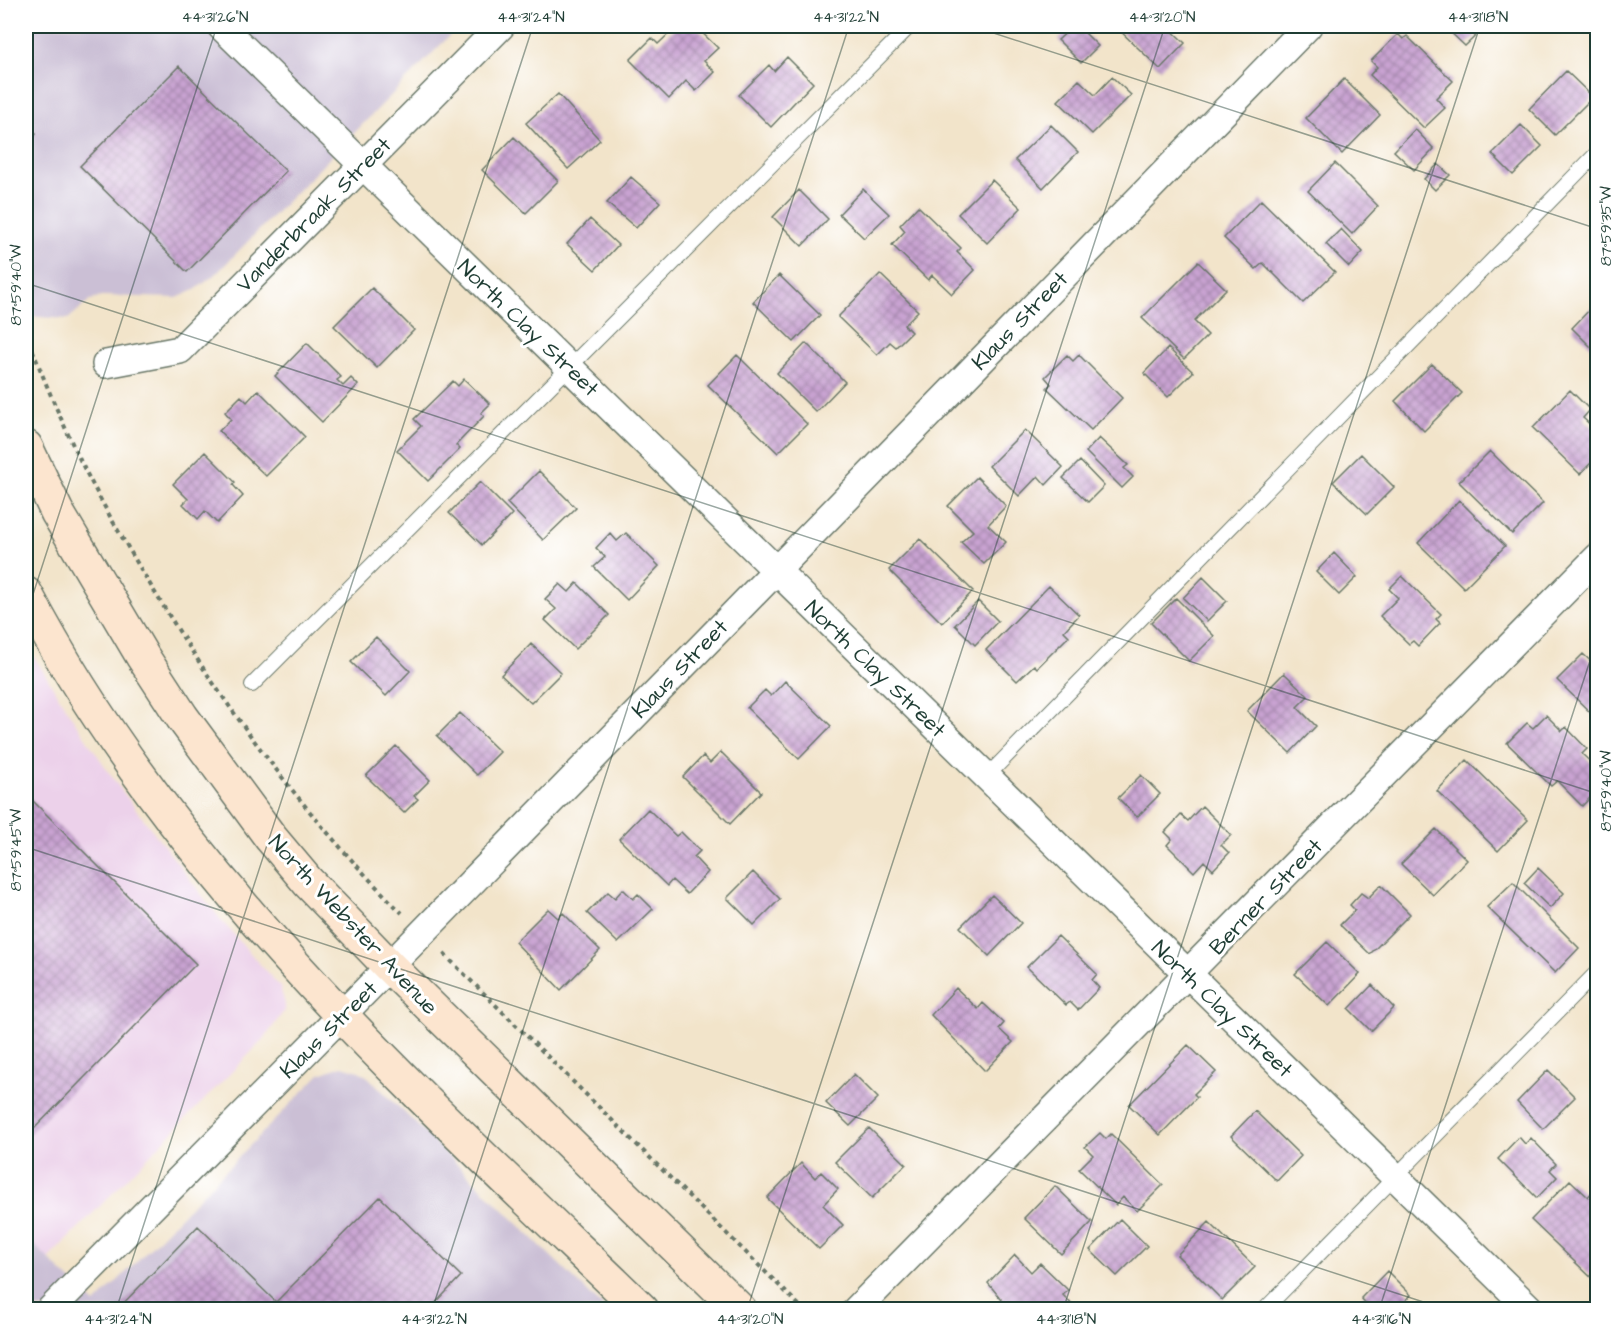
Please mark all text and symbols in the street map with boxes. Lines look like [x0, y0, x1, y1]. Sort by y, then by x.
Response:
text: 44°31'26"N [182, 7, 248, 28]
text: 44°31'24"N [497, 7, 565, 28]
text: 44°31'22"N [813, 7, 879, 28]
text: 44°31'20"N [1129, 7, 1195, 28]
text: 44°31'18"N [1448, 7, 1508, 28]
street label: Vanderbraak Street [229, 130, 399, 300]
text: 87°59'35"W [1596, 186, 1617, 266]
text: 87°59'40"W [6, 244, 27, 326]
street label: North Clay Street [450, 252, 606, 405]
street label: Klaus Street [965, 265, 1075, 377]
street label: North Clay Street [797, 593, 953, 746]
street label: Klaus Street [625, 613, 735, 725]
text: 87°59'40"W [1596, 750, 1617, 832]
text: 87°59'45"W [6, 809, 27, 891]
street label: North Webster Avenue [261, 828, 445, 1022]
street label: Berner Street [1202, 832, 1330, 962]
street label: North Clay Street [1144, 933, 1300, 1086]
street label: Klaus Street [273, 974, 385, 1086]
text: 44°31'24"N [84, 1309, 152, 1330]
text: 44°31'22"N [401, 1309, 467, 1330]
text: 44°31'20"N [717, 1309, 783, 1330]
text: 44°31'18"N [1036, 1309, 1096, 1330]
text: 44°31'16"N [1351, 1309, 1411, 1330]

